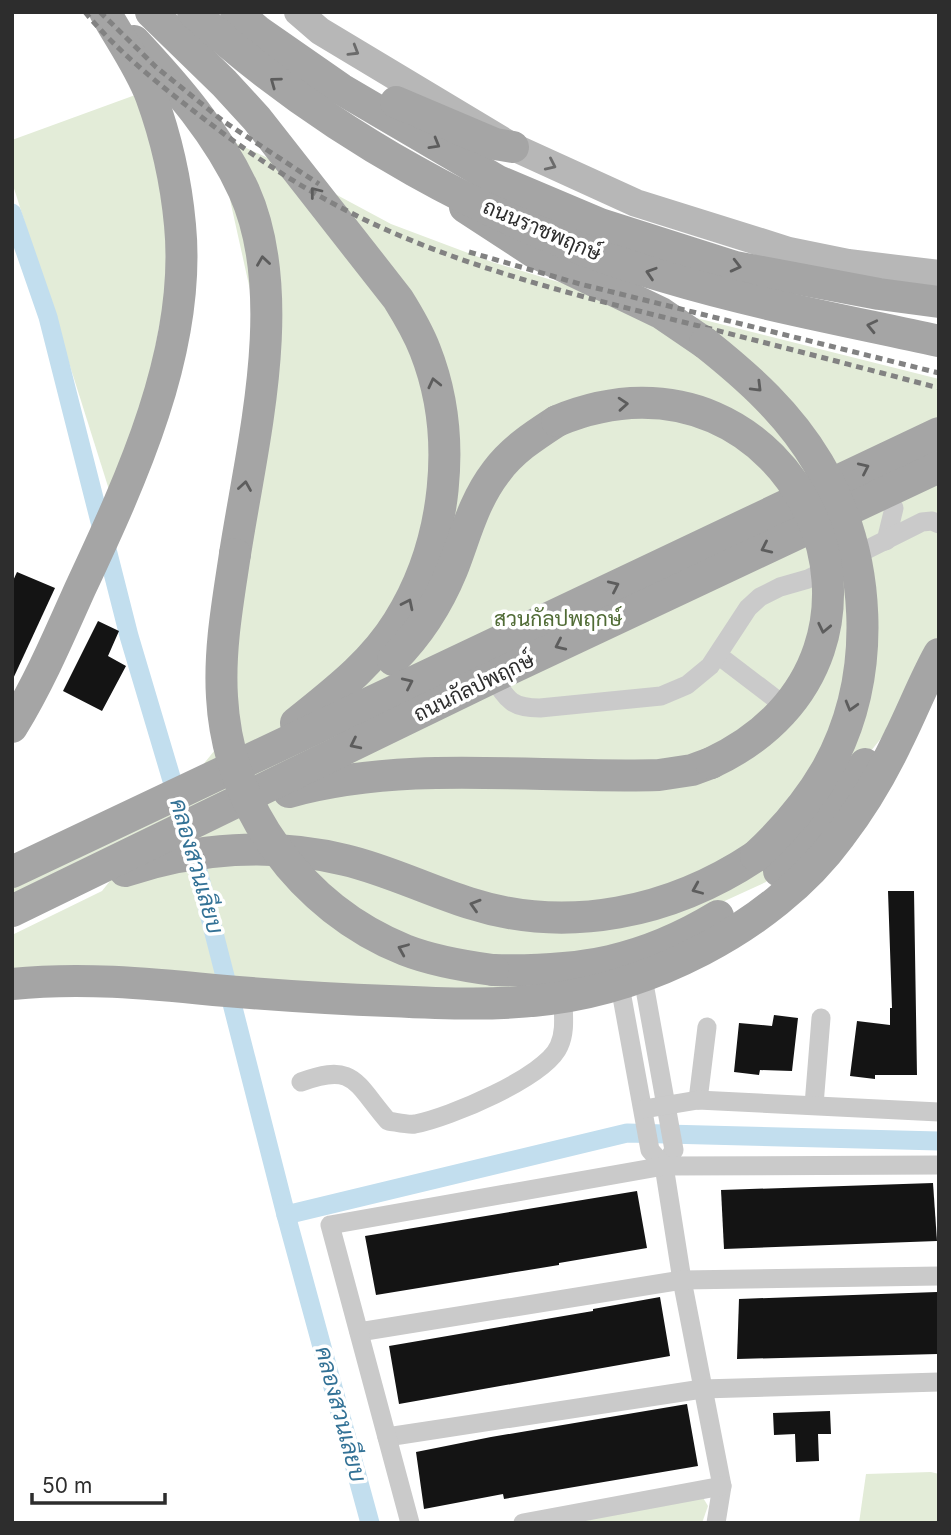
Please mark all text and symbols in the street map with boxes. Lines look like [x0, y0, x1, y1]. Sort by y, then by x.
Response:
one-way arrow [346, 43, 359, 56]
one-way arrow [270, 77, 283, 90]
one-way arrow [428, 136, 441, 149]
one-way arrow [544, 157, 556, 171]
one-way arrow [310, 188, 323, 200]
street label: ถนนราชพฤกษ์ [479, 193, 606, 266]
one-way arrow [256, 255, 271, 267]
one-way arrow [729, 258, 741, 272]
one-way arrow [645, 267, 658, 281]
one-way arrow [866, 320, 878, 335]
one-way arrow [428, 377, 443, 389]
one-way arrow [749, 379, 762, 392]
one-way arrow [618, 397, 629, 412]
one-way arrow [857, 462, 869, 476]
one-way arrow [237, 481, 252, 492]
one-way arrow [761, 540, 773, 554]
one-way arrow [607, 580, 619, 594]
one-way arrow [399, 599, 413, 611]
park label: สวนกัลปพฤกษ์ [494, 605, 623, 631]
one-way arrow [817, 621, 832, 633]
one-way arrow [555, 637, 567, 651]
street label: ถนนกัลปพฤกษ์ [409, 645, 539, 726]
one-way arrow [401, 678, 413, 692]
one-way arrow [844, 700, 859, 712]
one-way arrow [350, 736, 362, 750]
water label: คลองสวนเลียบ [164, 795, 231, 937]
one-way arrow [692, 881, 704, 895]
one-way arrow [470, 898, 482, 913]
one-way arrow [398, 943, 410, 957]
water label: คลองสวนเลียบ [309, 1343, 374, 1485]
scale bar [32, 1462, 164, 1506]
text: 50 m [42, 1473, 92, 1498]

